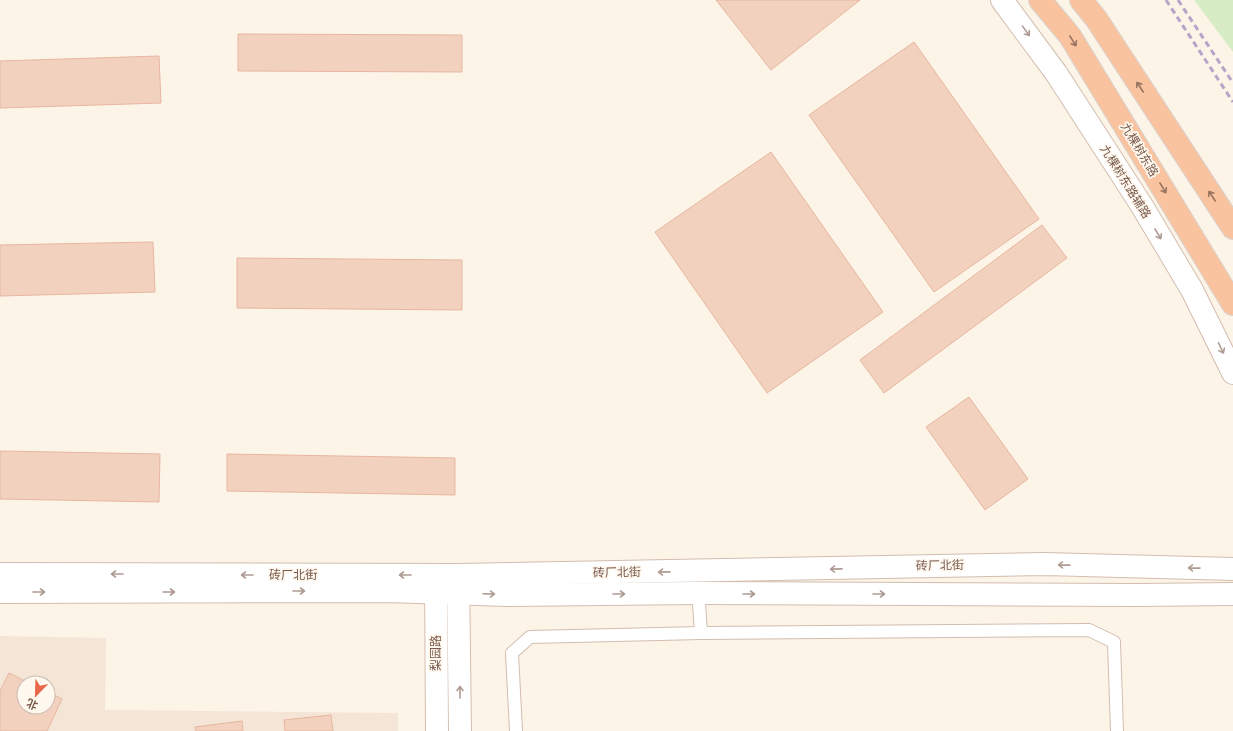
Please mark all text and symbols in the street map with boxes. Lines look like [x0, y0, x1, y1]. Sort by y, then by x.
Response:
one-way arrow [1022, 25, 1030, 36]
one-way arrow [1069, 35, 1077, 46]
one-way arrow [1136, 81, 1144, 93]
street label: 九棵树东路 [1117, 120, 1161, 180]
street label: 九棵树东路辅路 [1096, 142, 1154, 222]
one-way arrow [1159, 182, 1167, 194]
one-way arrow [1207, 190, 1215, 202]
one-way arrow [1154, 228, 1162, 239]
one-way arrow [1218, 341, 1225, 353]
street label: 砖厂北街 [916, 558, 964, 574]
one-way arrow [1058, 561, 1071, 569]
one-way arrow [1188, 564, 1201, 572]
street label: 砖厂北街 [593, 565, 641, 581]
one-way arrow [830, 565, 843, 572]
street label: 砖厂北街 [269, 568, 317, 583]
one-way arrow [658, 568, 671, 576]
one-way arrow [111, 570, 124, 578]
one-way arrow [241, 571, 254, 579]
one-way arrow [399, 571, 412, 579]
one-way arrow [292, 587, 305, 595]
one-way arrow [32, 588, 45, 596]
one-way arrow [162, 588, 175, 596]
one-way arrow [482, 590, 495, 598]
one-way arrow [612, 590, 625, 598]
one-way arrow [742, 590, 755, 597]
one-way arrow [872, 590, 885, 598]
street label: 梨园路 [429, 635, 444, 671]
north arrow [16, 675, 56, 715]
one-way arrow [456, 686, 464, 699]
text: 北 [25, 696, 40, 712]

